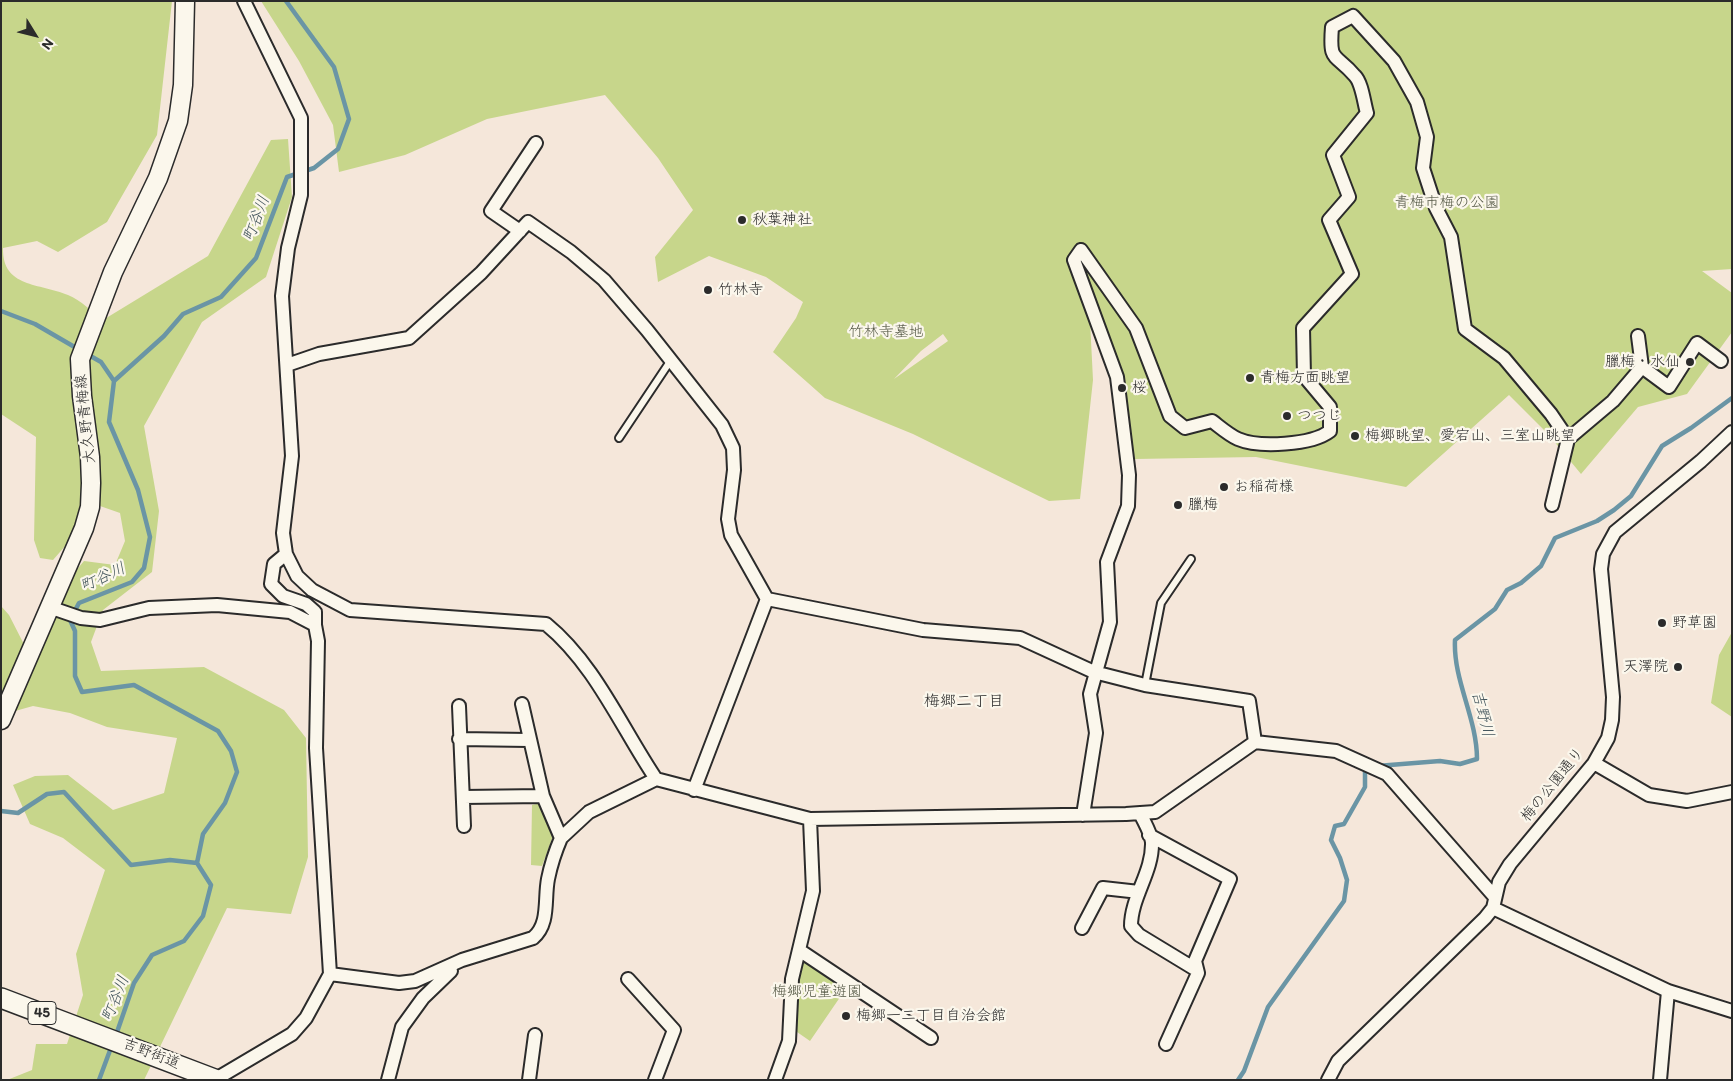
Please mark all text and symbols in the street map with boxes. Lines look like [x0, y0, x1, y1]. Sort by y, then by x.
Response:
north arrow [10, 10, 60, 60]
text: N [38, 35, 57, 53]
water label: 町谷川 [239, 193, 275, 245]
park label: 青梅市梅の公園 [1395, 194, 1499, 212]
place label: 秋葉神社 [752, 211, 812, 229]
marker: 秋葉神社 [736, 214, 748, 226]
place label: 竹林寺 [718, 281, 763, 299]
marker: 竹林寺 [702, 284, 714, 296]
park label: 竹林寺墓地 [849, 323, 923, 341]
place label: 臘梅・水仙 [1605, 353, 1680, 371]
marker: 臘梅・水仙 [1684, 356, 1696, 368]
place label: 青梅方面眺望 [1260, 369, 1350, 387]
marker: 青梅方面眺望 [1244, 372, 1256, 384]
street label: 大久野青梅線 [72, 373, 100, 465]
place label: 桜 [1132, 379, 1147, 397]
marker: 桜 [1116, 382, 1128, 394]
place label: つつじ [1297, 407, 1342, 425]
marker: つつじ [1281, 410, 1293, 422]
place label: 梅郷眺望、愛宕山、三室山眺望 [1365, 427, 1575, 445]
marker: 梅郷眺望、愛宕山、三室山眺望 [1349, 430, 1361, 442]
place label: お稲荷様 [1234, 478, 1294, 496]
marker: お稲荷様 [1218, 481, 1230, 493]
place label: 臘梅 [1188, 496, 1218, 514]
marker: 臘梅 [1172, 499, 1184, 511]
water label: 町谷川 [77, 559, 129, 597]
place label: 野草園 [1672, 614, 1717, 632]
marker: 野草園 [1656, 617, 1668, 629]
place label: 天澤院 [1623, 658, 1668, 676]
marker: 天澤院 [1672, 661, 1684, 673]
water label: 吉野川 [1467, 688, 1497, 740]
district label: 梅郷二丁目 [924, 692, 1004, 712]
street label: 梅の公園通り [1518, 744, 1588, 826]
water label: 町谷川 [98, 973, 134, 1025]
park label: 梅郷児童遊園 [772, 983, 862, 1001]
road number: 45 [28, 1001, 56, 1024]
place label: 梅郷一二丁目自治会館 [856, 1007, 1006, 1025]
marker: 梅郷一二丁目自治会館 [840, 1010, 852, 1022]
street label: 吉野街道 [120, 1035, 182, 1073]

